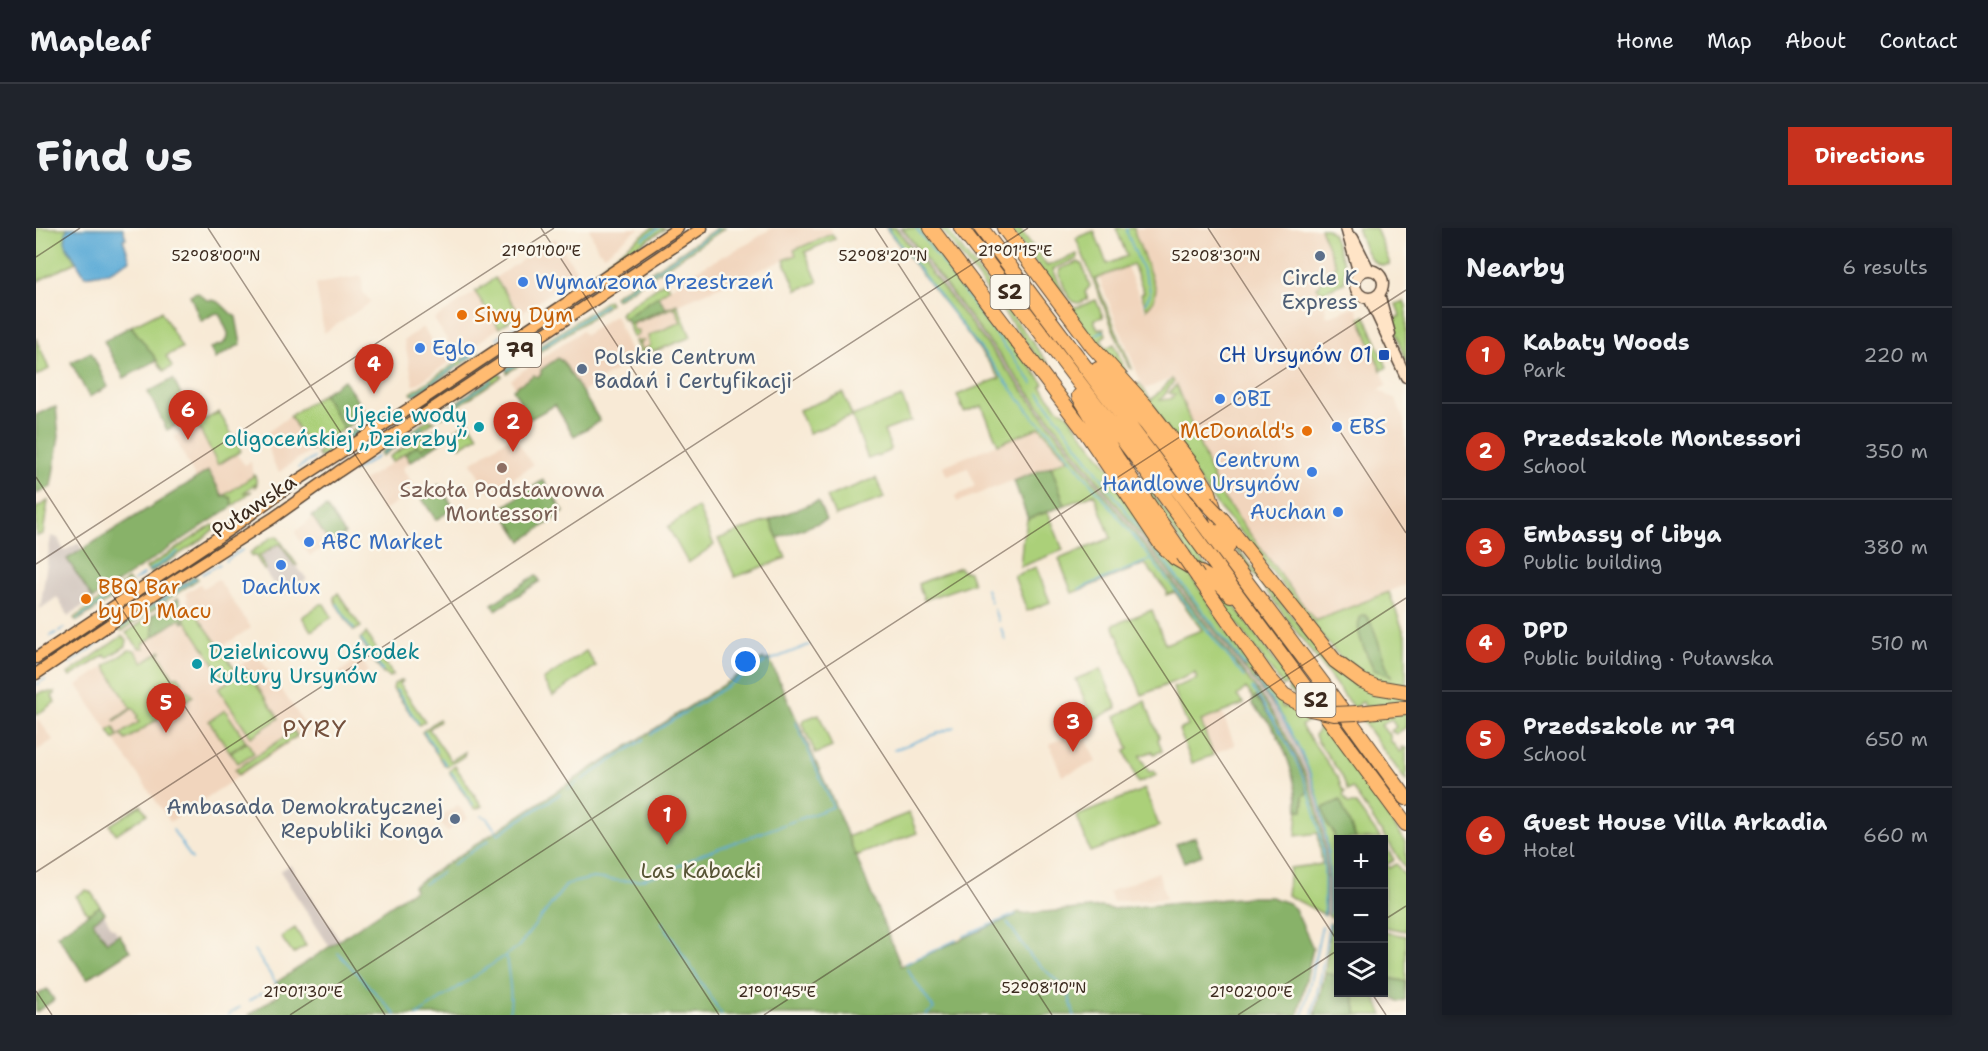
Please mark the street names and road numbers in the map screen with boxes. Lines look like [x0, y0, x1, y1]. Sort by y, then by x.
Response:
road number: S2 [990, 275, 1030, 309]
road number: 79 [499, 333, 541, 367]
street label: Puławska [206, 467, 302, 545]
road number: S2 [1296, 683, 1336, 717]

